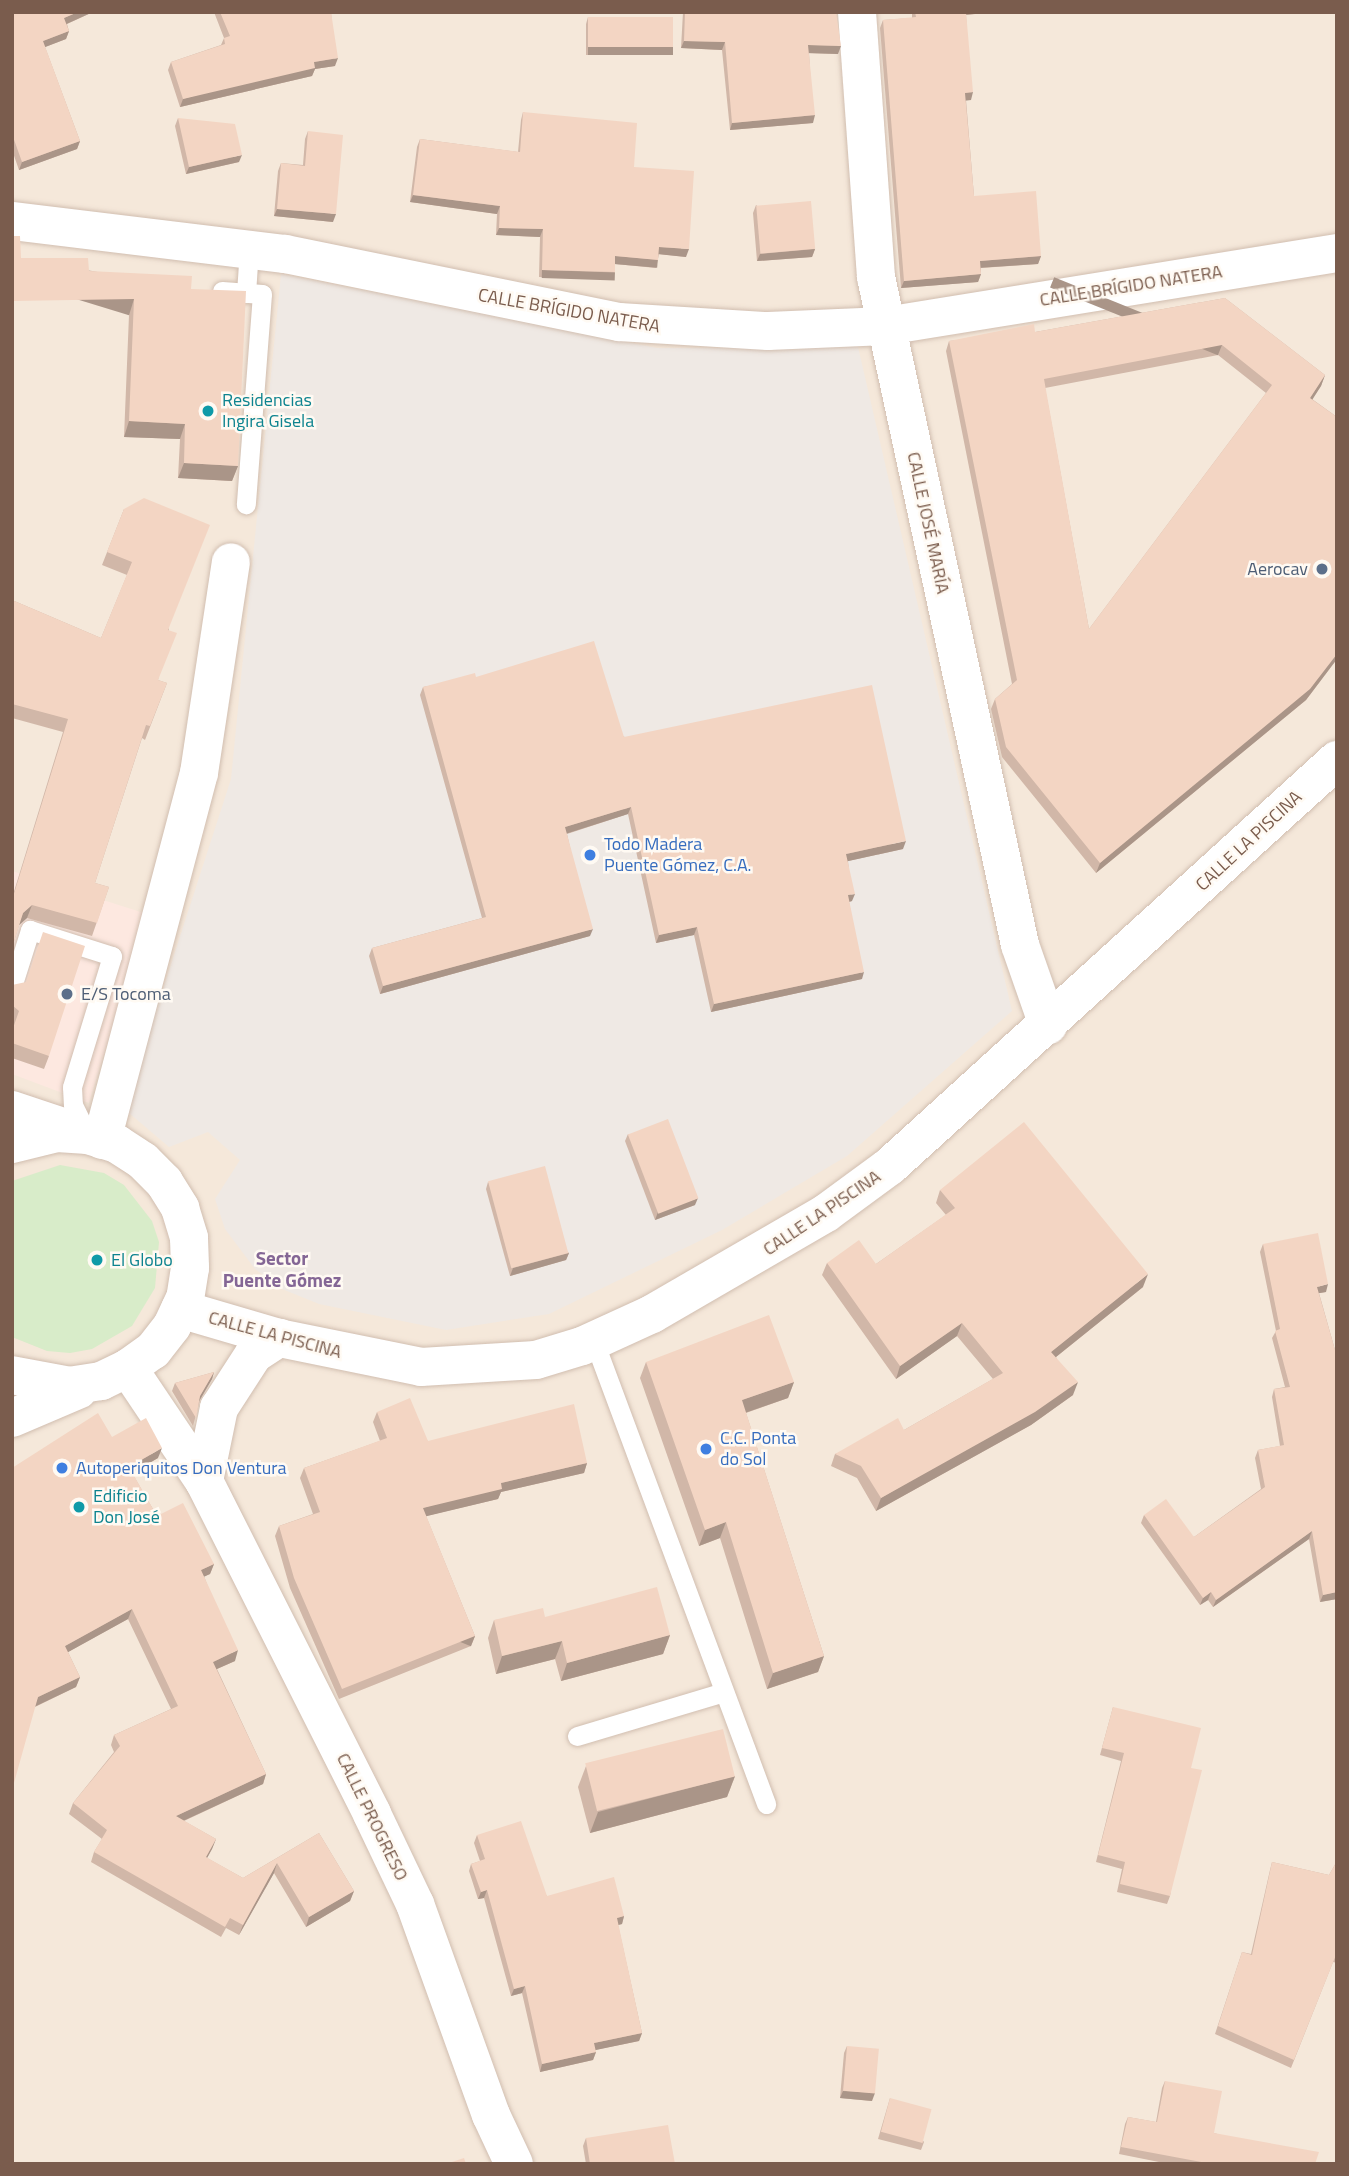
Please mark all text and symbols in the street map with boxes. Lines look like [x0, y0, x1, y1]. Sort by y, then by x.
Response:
street label: CALLE BRÍGIDO NATERA [1038, 261, 1224, 311]
street label: CALLE BRÍGIDO NATERA [476, 284, 662, 338]
place label: Residencias Ingira Gisela [222, 390, 314, 432]
marker: Residencias Ingira Gisela [200, 403, 216, 419]
street label: CALLE JOSÉ MARÍA [902, 450, 954, 596]
place label: Aerocav [1247, 558, 1308, 580]
marker: Aerocav [1314, 561, 1330, 577]
street label: CALLE LA PISCINA [1192, 786, 1306, 896]
place label: Todo Madera Puente Gómez, C.A. [604, 834, 751, 876]
marker: Todo Madera Puente Gómez, C.A. [582, 847, 598, 863]
place label: E/S Tocoma [81, 983, 171, 1005]
marker: E/S Tocoma [59, 986, 75, 1002]
street label: CALLE LA PISCINA [759, 1166, 885, 1260]
district label: Sector Puente Gómez [223, 1247, 341, 1291]
place label: El Globo [111, 1249, 173, 1271]
marker: El Globo [89, 1252, 105, 1268]
street label: CALLE LA PISCINA [206, 1307, 344, 1363]
place label: C.C. Ponta do Sol [720, 1428, 796, 1470]
marker: C.C. Ponta do Sol [698, 1441, 714, 1457]
place label: Autoperiquitos Don Ventura [76, 1457, 286, 1479]
marker: Autoperiquitos Don Ventura [54, 1460, 70, 1476]
place label: Edificio Don José [93, 1486, 160, 1528]
marker: Edificio Don José [71, 1499, 87, 1515]
street label: CALLE PROGRESO [332, 1750, 412, 1884]

